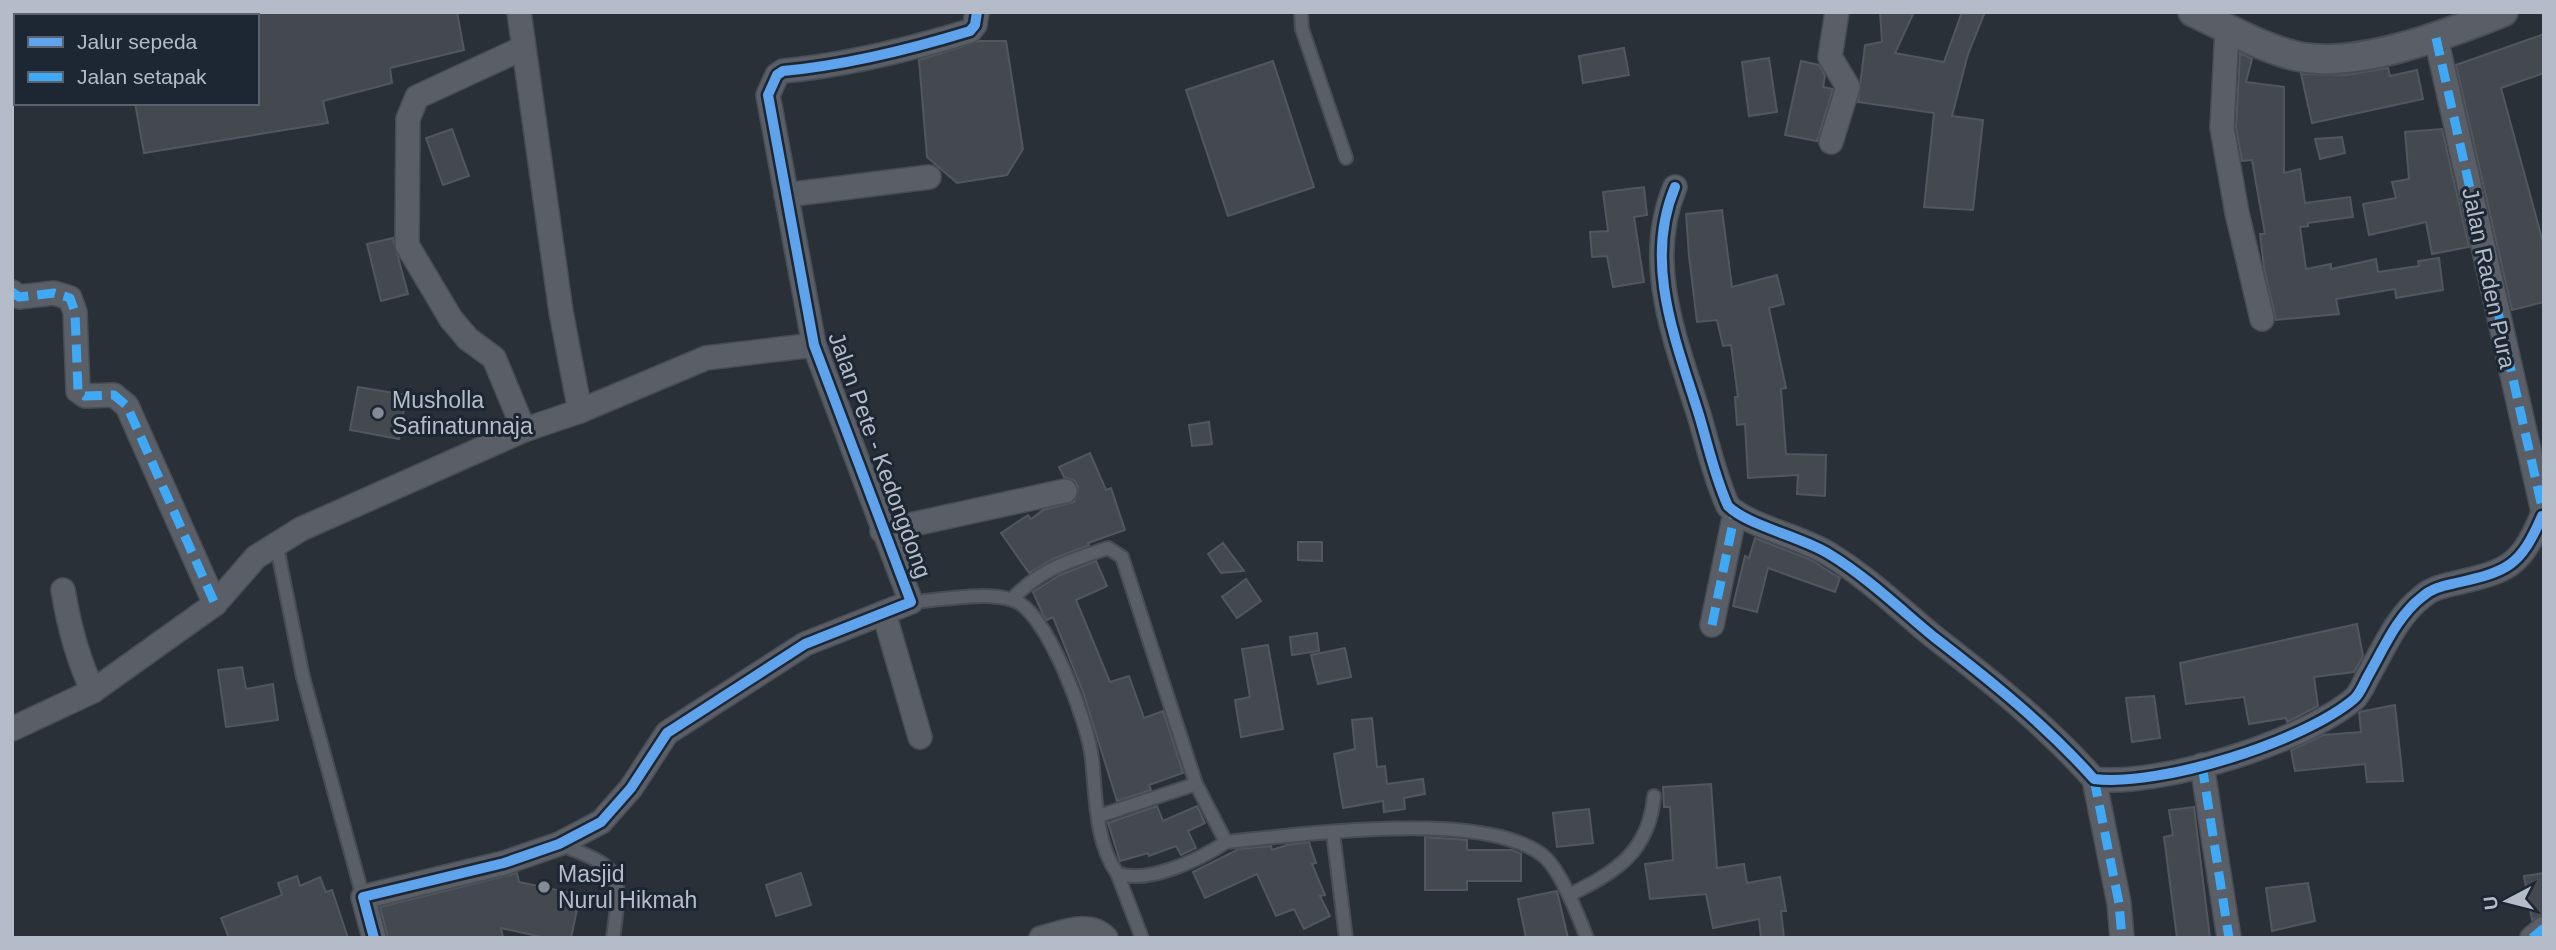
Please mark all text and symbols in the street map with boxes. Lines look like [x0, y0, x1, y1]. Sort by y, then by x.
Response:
legend [14, 14, 259, 105]
text: Jalur sepeda [77, 30, 198, 53]
text: Jalan setapak [77, 65, 207, 88]
street label: Jalan Raden Pura [2457, 185, 2521, 371]
street label: Jalan Pete - Kedongdong [823, 329, 937, 581]
place label: Musholla Safinatunnaja [392, 387, 533, 439]
marker: Musholla Safinatunnaja [370, 405, 386, 421]
place label: Masjid Nurul Hikmah [558, 861, 697, 913]
north arrow [2472, 866, 2542, 936]
marker: Masjid Nurul Hikmah [536, 879, 552, 895]
text: U [2479, 895, 2502, 911]

